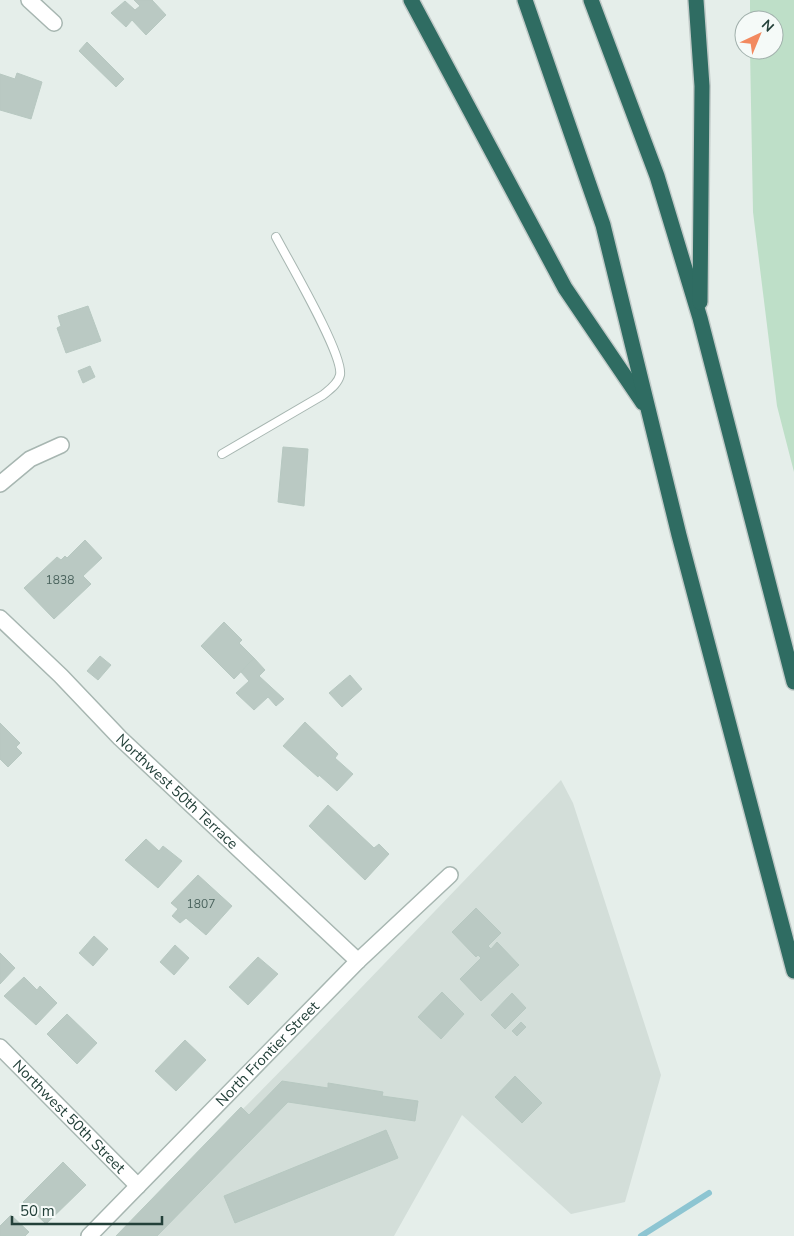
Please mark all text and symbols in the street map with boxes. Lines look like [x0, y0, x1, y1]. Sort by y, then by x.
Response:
north arrow [734, 10, 784, 60]
text: N [757, 16, 778, 36]
house number: 1838 [46, 572, 74, 588]
street label: Northwest 50th Terrace [112, 729, 243, 854]
house number: 1807 [187, 896, 215, 912]
street label: North Frontier Street [211, 996, 324, 1111]
street label: Northwest 50th Street [8, 1055, 130, 1178]
scale bar [12, 1194, 162, 1226]
text: 50 m [20, 1201, 55, 1221]

